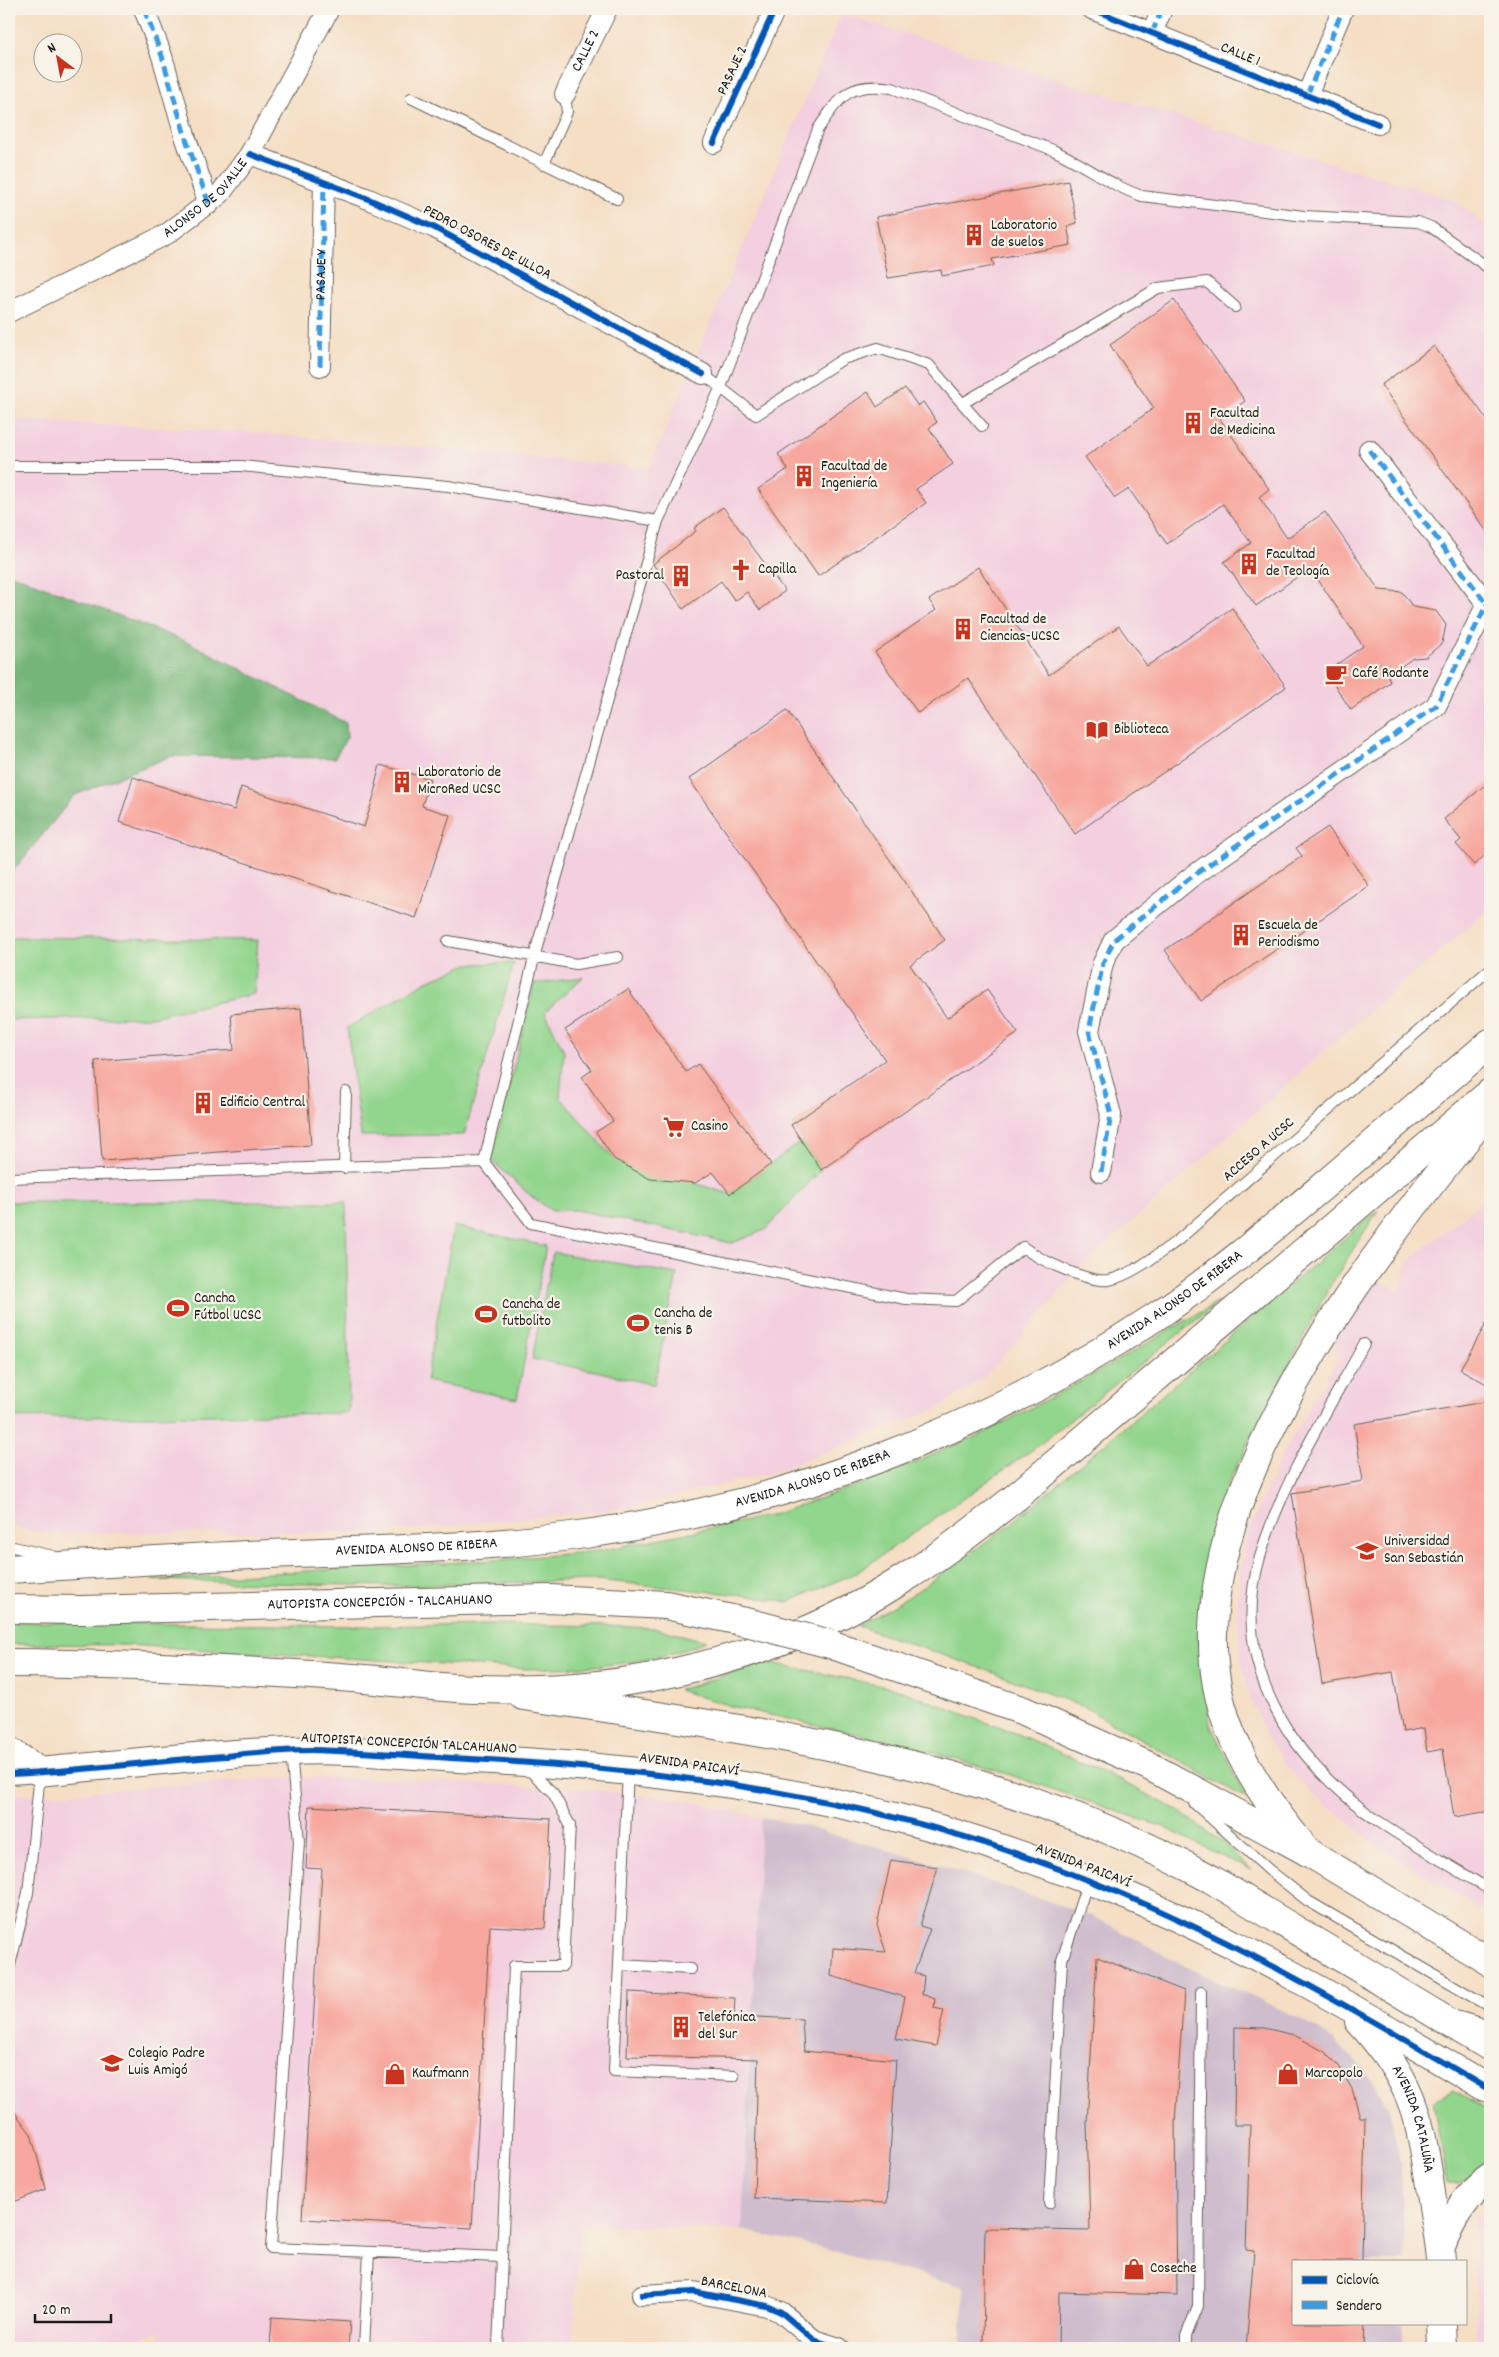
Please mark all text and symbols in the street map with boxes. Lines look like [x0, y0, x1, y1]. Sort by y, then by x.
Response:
street label: CALLE 2 [566, 26, 606, 76]
north arrow [32, 32, 82, 82]
street label: CALLE 1 [1217, 37, 1263, 73]
text: N [44, 38, 60, 59]
street label: PASAJE 2 [712, 43, 754, 99]
street label: ALONSO DE OVALLE [159, 154, 254, 244]
street label: PEDRO OSORES DE ULLOA [419, 200, 555, 286]
place label: Laboratorio de suelos [991, 215, 1057, 254]
building icon: Laboratorio de suelos [961, 222, 987, 248]
street label: PASAJE Y [310, 249, 334, 301]
place label: Facultad de Medicina [1210, 403, 1276, 442]
building icon: Facultad de Medicina [1180, 410, 1206, 436]
place label: Facultad de Ingeniería [821, 456, 888, 495]
building icon: Facultad de Ingeniería [791, 463, 817, 489]
place label: Facultad de Teología [1266, 544, 1330, 583]
building icon: Facultad de Teología [1236, 551, 1262, 577]
church icon: Capilla [728, 557, 754, 583]
place label: Capilla [758, 559, 797, 581]
building icon: Pastoral [668, 563, 694, 589]
place label: Pastoral [615, 565, 664, 587]
place label: Facultad de Ciencias-UCSC [980, 609, 1060, 648]
building icon: Facultad de Ciencias-UCSC [950, 616, 976, 642]
cafe icon: Café Rodante [1323, 661, 1349, 687]
place label: Café Rodante [1352, 663, 1429, 685]
library icon: Biblioteca [1084, 717, 1110, 743]
place label: Biblioteca [1114, 719, 1170, 741]
place label: Laboratorio de MicroRed UCSC [418, 762, 502, 801]
building icon: Laboratorio de MicroRed UCSC [389, 769, 415, 795]
place label: Escuela de Periodismo [1258, 915, 1320, 954]
building icon: Escuela de Periodismo [1228, 922, 1254, 948]
building icon: Edificio Central [190, 1090, 216, 1116]
place label: Edificio Central [220, 1092, 305, 1114]
street label: ACCESO A UCSC [1218, 1113, 1300, 1187]
supermarket icon: Casino [661, 1114, 687, 1140]
place label: Casino [691, 1116, 728, 1138]
street label: AVENIDA ALONSO DE RIBERA [1103, 1245, 1248, 1356]
place label: Cancha Fútbol UCSC [194, 1288, 262, 1327]
place label: Cancha de futbolito [502, 1294, 561, 1333]
sports icon: Cancha Fútbol UCSC [165, 1295, 191, 1321]
sports icon: Cancha de futbolito [473, 1301, 499, 1327]
place label: Cancha de tenis B [654, 1303, 713, 1342]
sports icon: Cancha de tenis B [625, 1310, 651, 1336]
street label: AVENIDA ALONSO DE RIBERA [733, 1444, 894, 1515]
place label: Universidad San Sebastián [1384, 1531, 1464, 1570]
street label: AVENIDA ALONSO DE RIBERA [335, 1533, 498, 1563]
school or university icon: Universidad San Sebastián [1354, 1538, 1380, 1564]
street label: AUTOPISTA CONCEPCIÓN - TALCAHUANO [267, 1589, 493, 1617]
street label: AUTOPISTA CONCEPCIÓN TALCAHUANO [300, 1727, 518, 1761]
street label: AVENIDA PAICAVÍ [638, 1747, 741, 1783]
street label: AVENIDA PAICAVÍ [1032, 1838, 1135, 1895]
place label: Telefónica del Sur [698, 2007, 756, 2046]
building icon: Telefónica del Sur [668, 2014, 694, 2040]
place label: Colegio Padre Luis Amigó [128, 2043, 205, 2082]
school or university icon: Colegio Padre Luis Amigó [99, 2050, 125, 2076]
shop icon: Kaufmann [382, 2061, 408, 2087]
shop icon: Marcopolo [1275, 2061, 1301, 2087]
street label: AVENIDA CATALUÑA [1385, 2061, 1439, 2174]
place label: Kaufmann [412, 2063, 469, 2085]
place label: Marcopolo [1305, 2063, 1363, 2085]
shop icon: Coseche [1121, 2256, 1147, 2282]
place label: Coseche [1150, 2258, 1197, 2280]
legend [1292, 2260, 1466, 2324]
text: Ciclovía [1336, 2270, 1379, 2292]
street label: BARCELONA [699, 2271, 769, 2305]
scale bar [35, 2292, 111, 2324]
text: Sendero [1336, 2296, 1382, 2318]
text: 20 m [42, 2300, 70, 2322]

